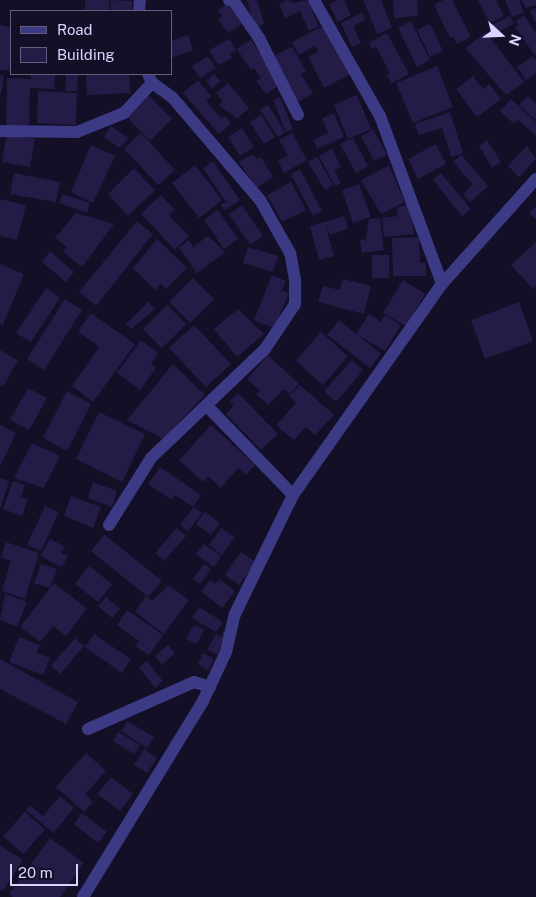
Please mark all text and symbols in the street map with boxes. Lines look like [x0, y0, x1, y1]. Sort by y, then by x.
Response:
legend [10, 10, 172, 75]
north arrow [476, 10, 526, 60]
text: Road [57, 21, 93, 38]
text: N [506, 32, 524, 48]
text: Building [57, 46, 115, 63]
scale bar [12, 854, 80, 886]
text: 20 m [18, 864, 53, 881]

